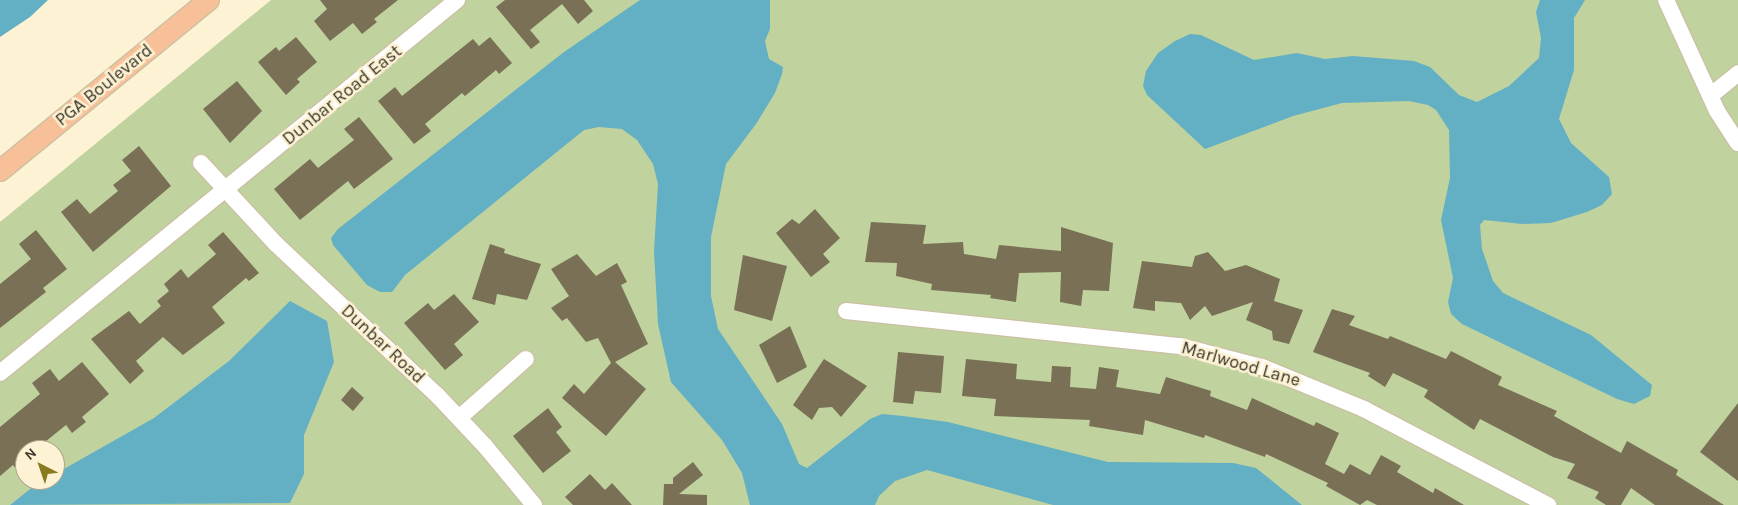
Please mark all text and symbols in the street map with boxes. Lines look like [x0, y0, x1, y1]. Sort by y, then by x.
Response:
street label: PGA Boulevard [51, 39, 157, 131]
street label: Dunbar Road East [278, 40, 406, 150]
street label: Dunbar Road [337, 300, 429, 388]
street label: Marlwood Lane [1179, 337, 1303, 391]
north arrow [15, 440, 65, 490]
text: N [21, 444, 40, 464]

